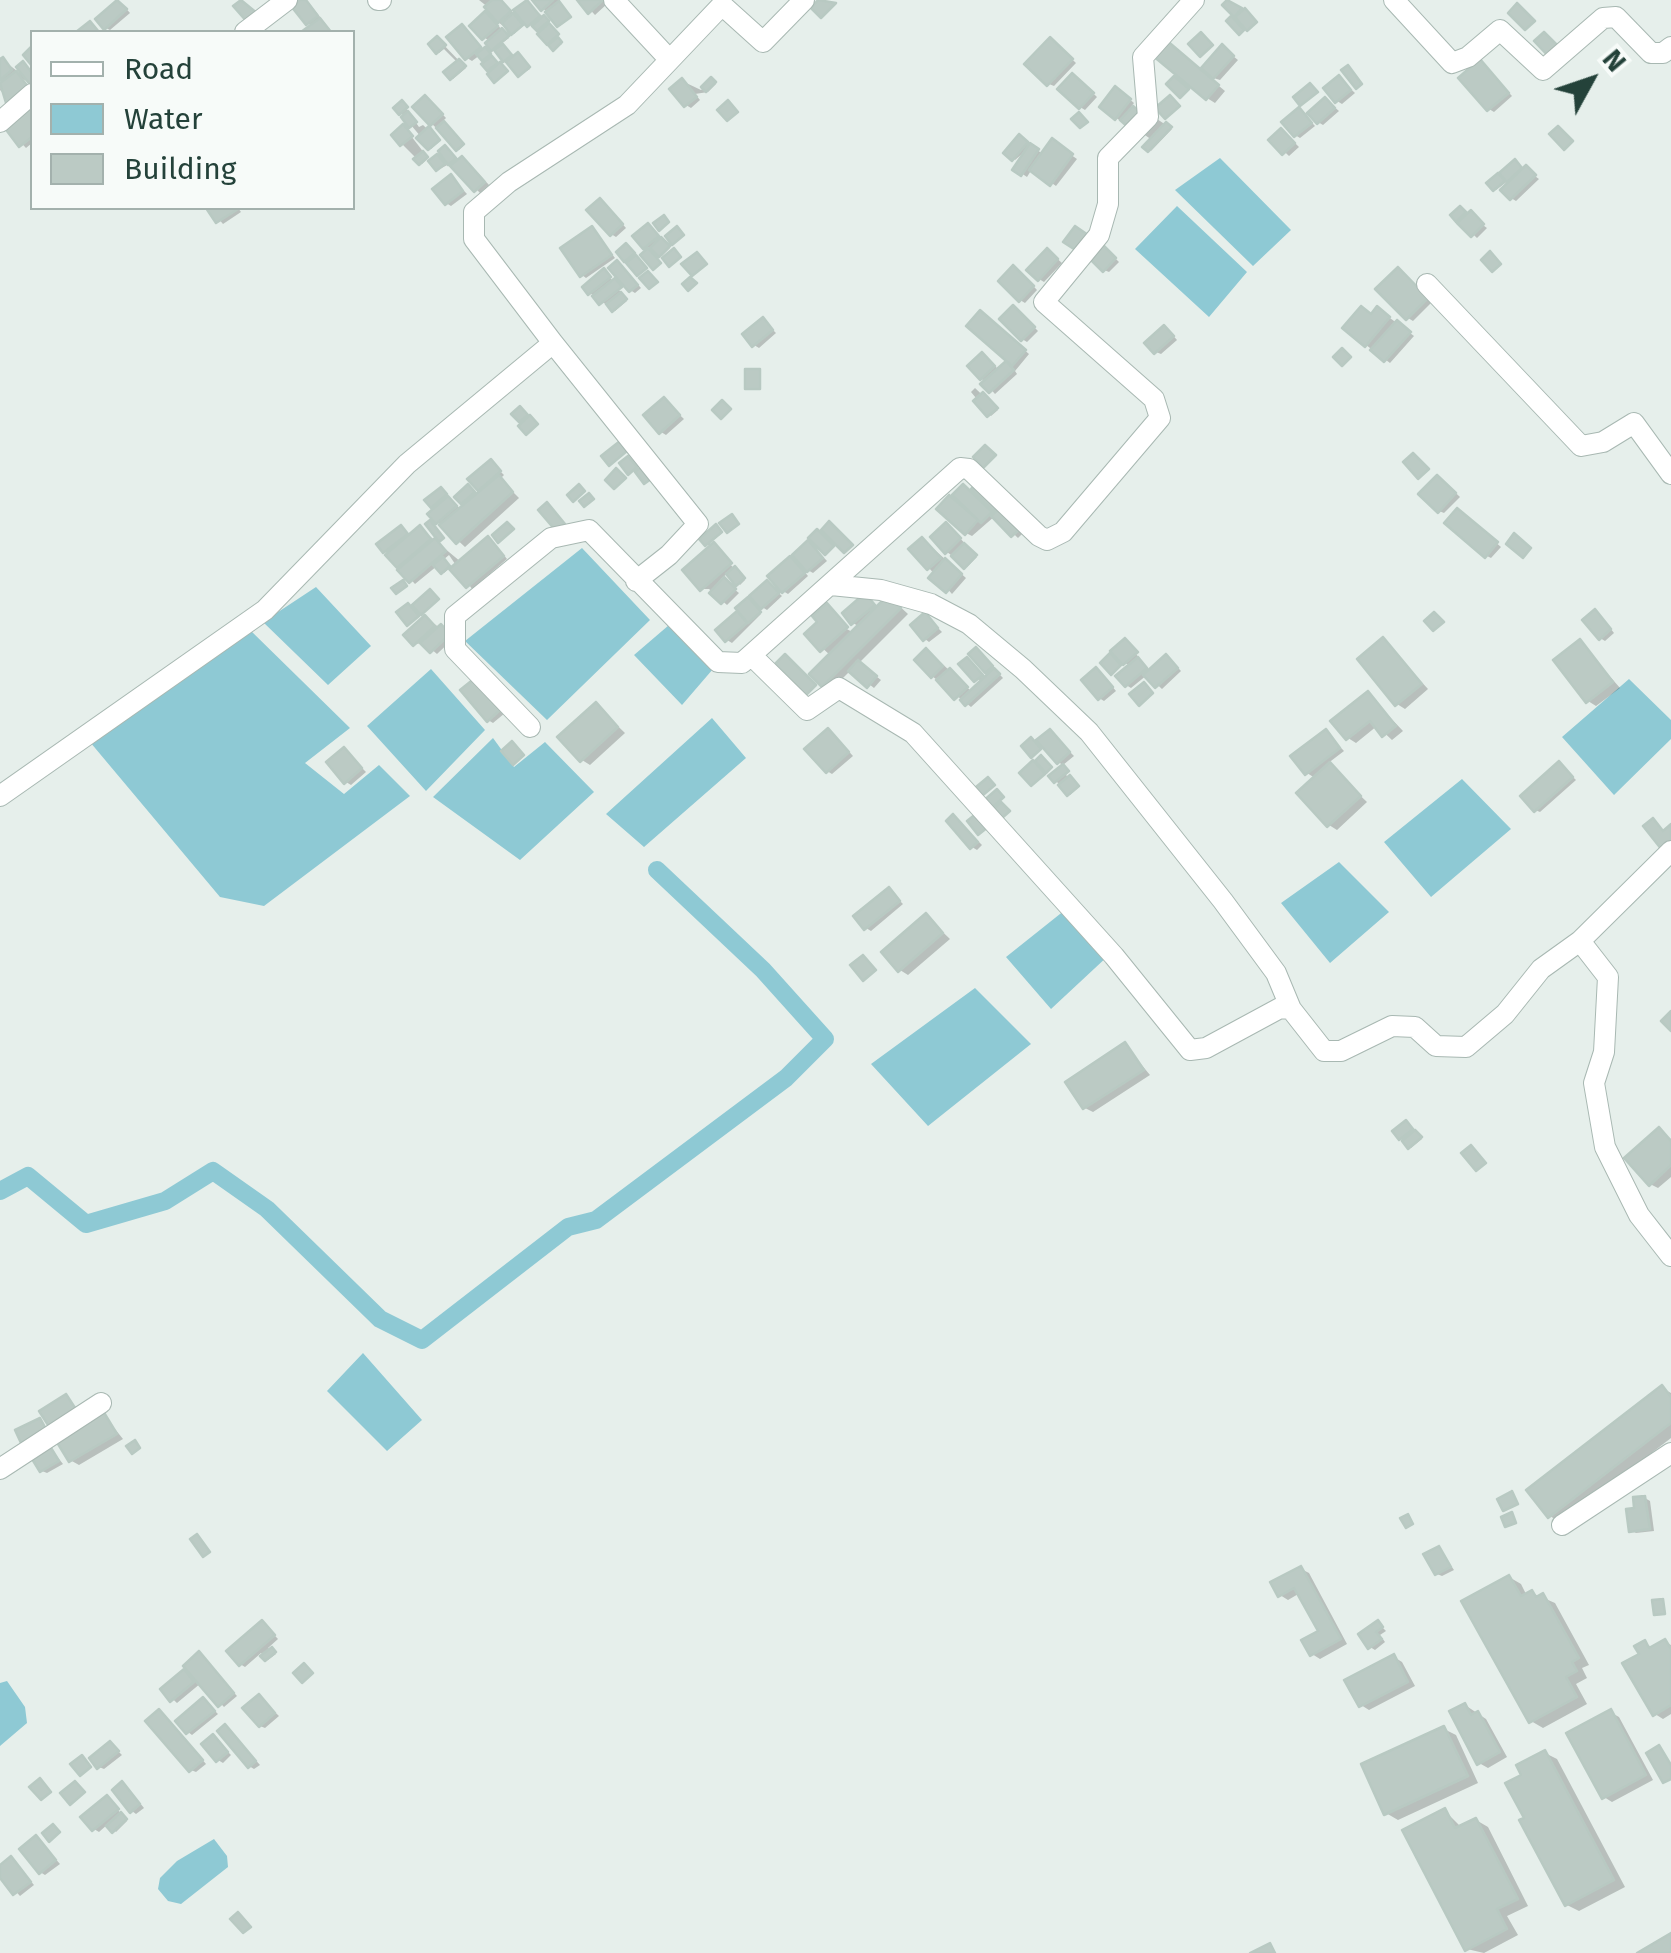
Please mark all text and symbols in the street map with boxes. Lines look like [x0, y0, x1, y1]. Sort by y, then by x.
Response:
legend [30, 30, 355, 210]
north arrow [1541, 30, 1641, 130]
text: N [1596, 43, 1633, 78]
text: Road [124, 51, 193, 87]
text: Water [124, 101, 203, 137]
text: Building [124, 151, 236, 187]

